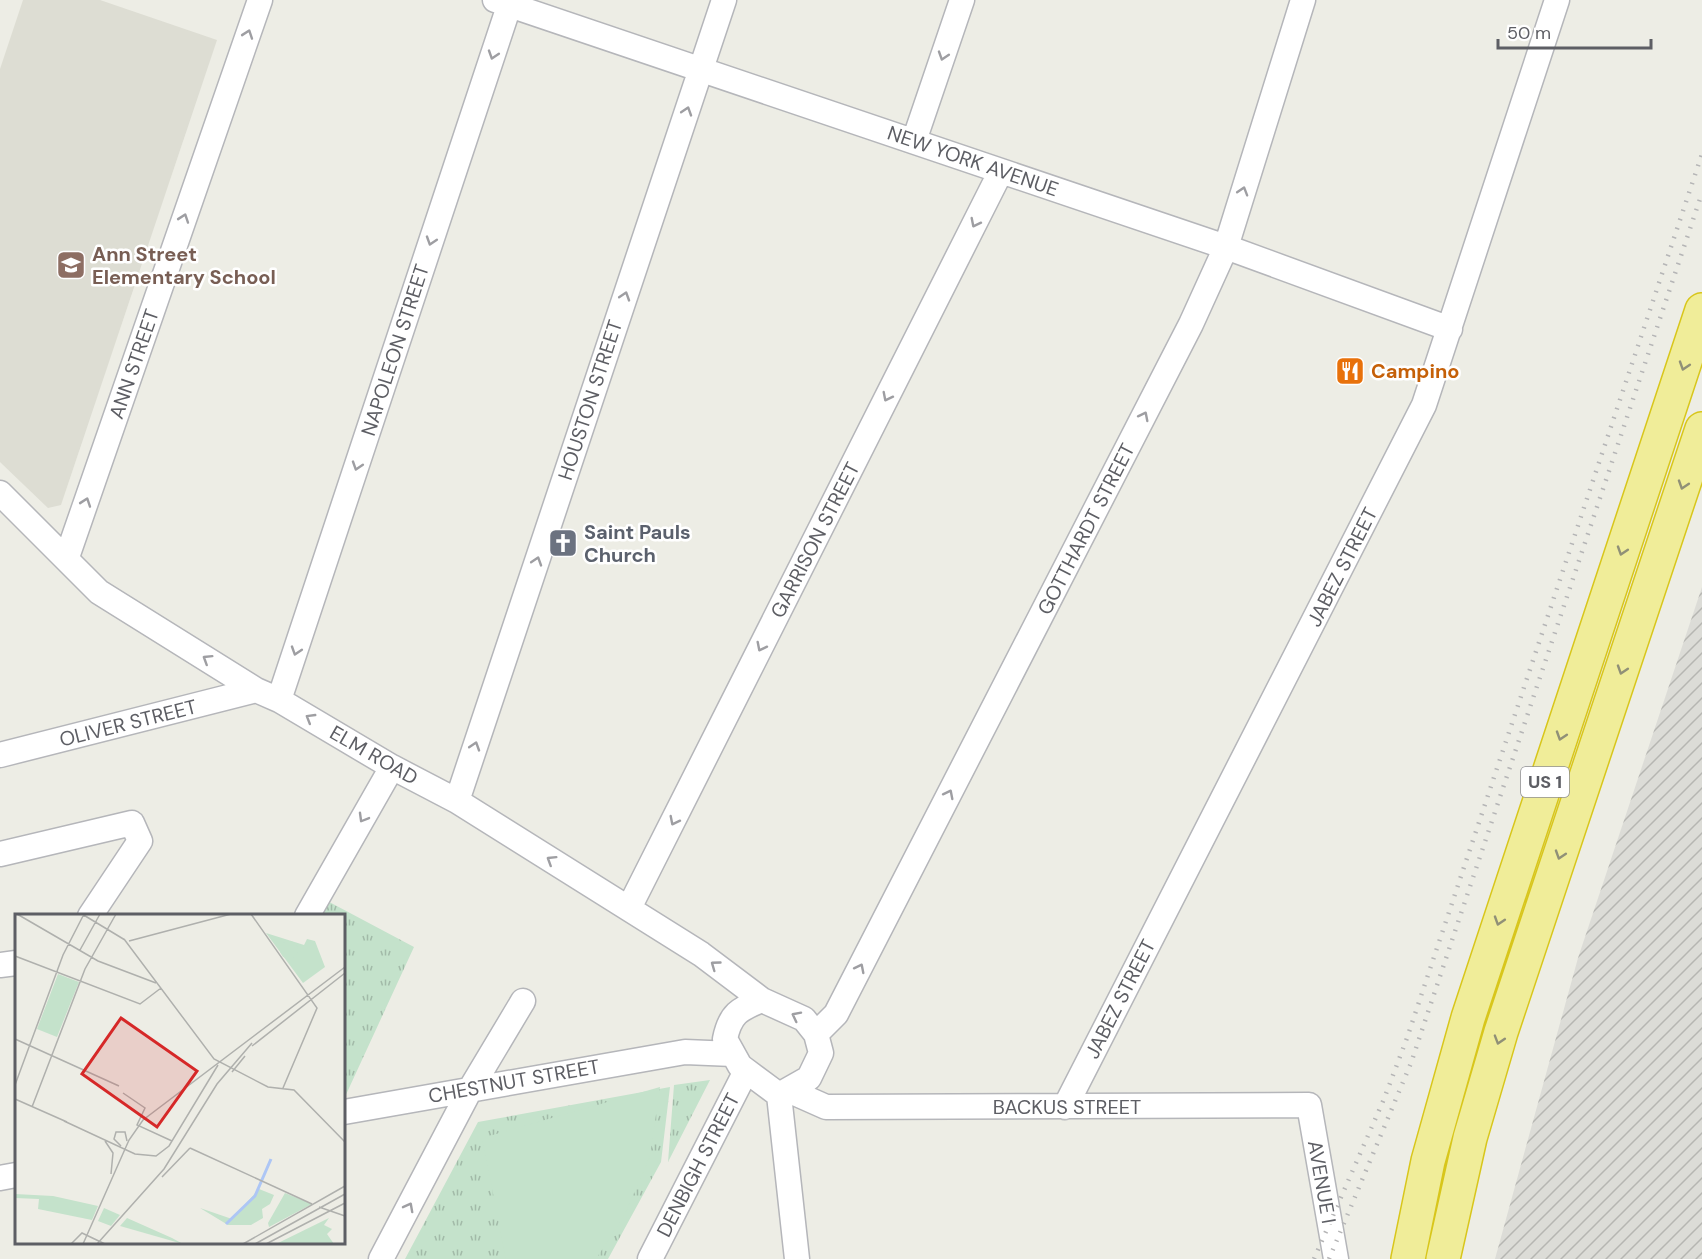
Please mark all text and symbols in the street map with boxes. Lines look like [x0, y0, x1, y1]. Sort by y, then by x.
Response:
scale bar [1498, 12, 1651, 50]
text: 50 m [1507, 21, 1551, 45]
one-way arrow [241, 29, 253, 40]
one-way arrow [487, 50, 500, 60]
one-way arrow [938, 50, 951, 61]
one-way arrow [680, 106, 692, 117]
street label: NEW YORK AVENUE [884, 120, 1062, 202]
one-way arrow [1236, 186, 1248, 197]
one-way arrow [177, 213, 190, 224]
one-way arrow [971, 217, 982, 228]
one-way arrow [426, 235, 439, 246]
place label: Ann Street Elementary School [92, 241, 276, 290]
school or university icon: Ann Street Elementary School [55, 249, 87, 281]
street label: NAPOLEON STREET [355, 261, 435, 439]
one-way arrow [618, 291, 631, 302]
street label: ANN STREET [103, 306, 165, 422]
street label: HOUSTON STREET [552, 317, 628, 483]
restaurant icon: Campino [1334, 355, 1366, 387]
place label: Campino [1371, 358, 1459, 384]
one-way arrow [1678, 360, 1691, 371]
one-way arrow [883, 391, 894, 402]
one-way arrow [1137, 411, 1148, 422]
street label: GOTTHARDT STREET [1032, 439, 1140, 619]
street label: GARRISON STREET [765, 458, 865, 622]
one-way arrow [352, 460, 364, 471]
one-way arrow [1678, 479, 1691, 490]
one-way arrow [79, 497, 92, 508]
street label: JABEZ STREET [1301, 503, 1383, 631]
place label: Saint Pauls Church [584, 519, 691, 568]
church icon: Saint Pauls Church [547, 527, 579, 559]
one-way arrow [1617, 545, 1629, 556]
one-way arrow [530, 556, 542, 567]
one-way arrow [757, 640, 769, 651]
one-way arrow [290, 645, 303, 656]
one-way arrow [203, 655, 214, 666]
one-way arrow [1616, 664, 1629, 675]
street label: OLIVER STREET [57, 693, 199, 753]
one-way arrow [306, 714, 316, 726]
street label: ELM ROAD [325, 719, 423, 791]
one-way arrow [1555, 730, 1568, 741]
one-way arrow [468, 741, 481, 752]
road number: US 1 [1521, 767, 1569, 797]
one-way arrow [942, 790, 953, 801]
one-way arrow [359, 812, 370, 822]
one-way arrow [669, 814, 681, 825]
one-way arrow [1555, 849, 1567, 860]
one-way arrow [547, 855, 557, 867]
inset map [15, 914, 345, 1244]
one-way arrow [1494, 915, 1507, 926]
street label: JABEZ STREET [1079, 935, 1161, 1063]
one-way arrow [711, 961, 722, 972]
one-way arrow [853, 963, 864, 974]
one-way arrow [792, 1012, 803, 1023]
one-way arrow [1494, 1034, 1506, 1045]
street label: CHESTNUT STREET [426, 1053, 602, 1109]
street label: DENBIGH STREET [651, 1089, 745, 1241]
street label: BACKUS STREET [993, 1094, 1141, 1120]
street label: AVENUE I [1302, 1138, 1342, 1226]
one-way arrow [401, 1203, 413, 1214]

